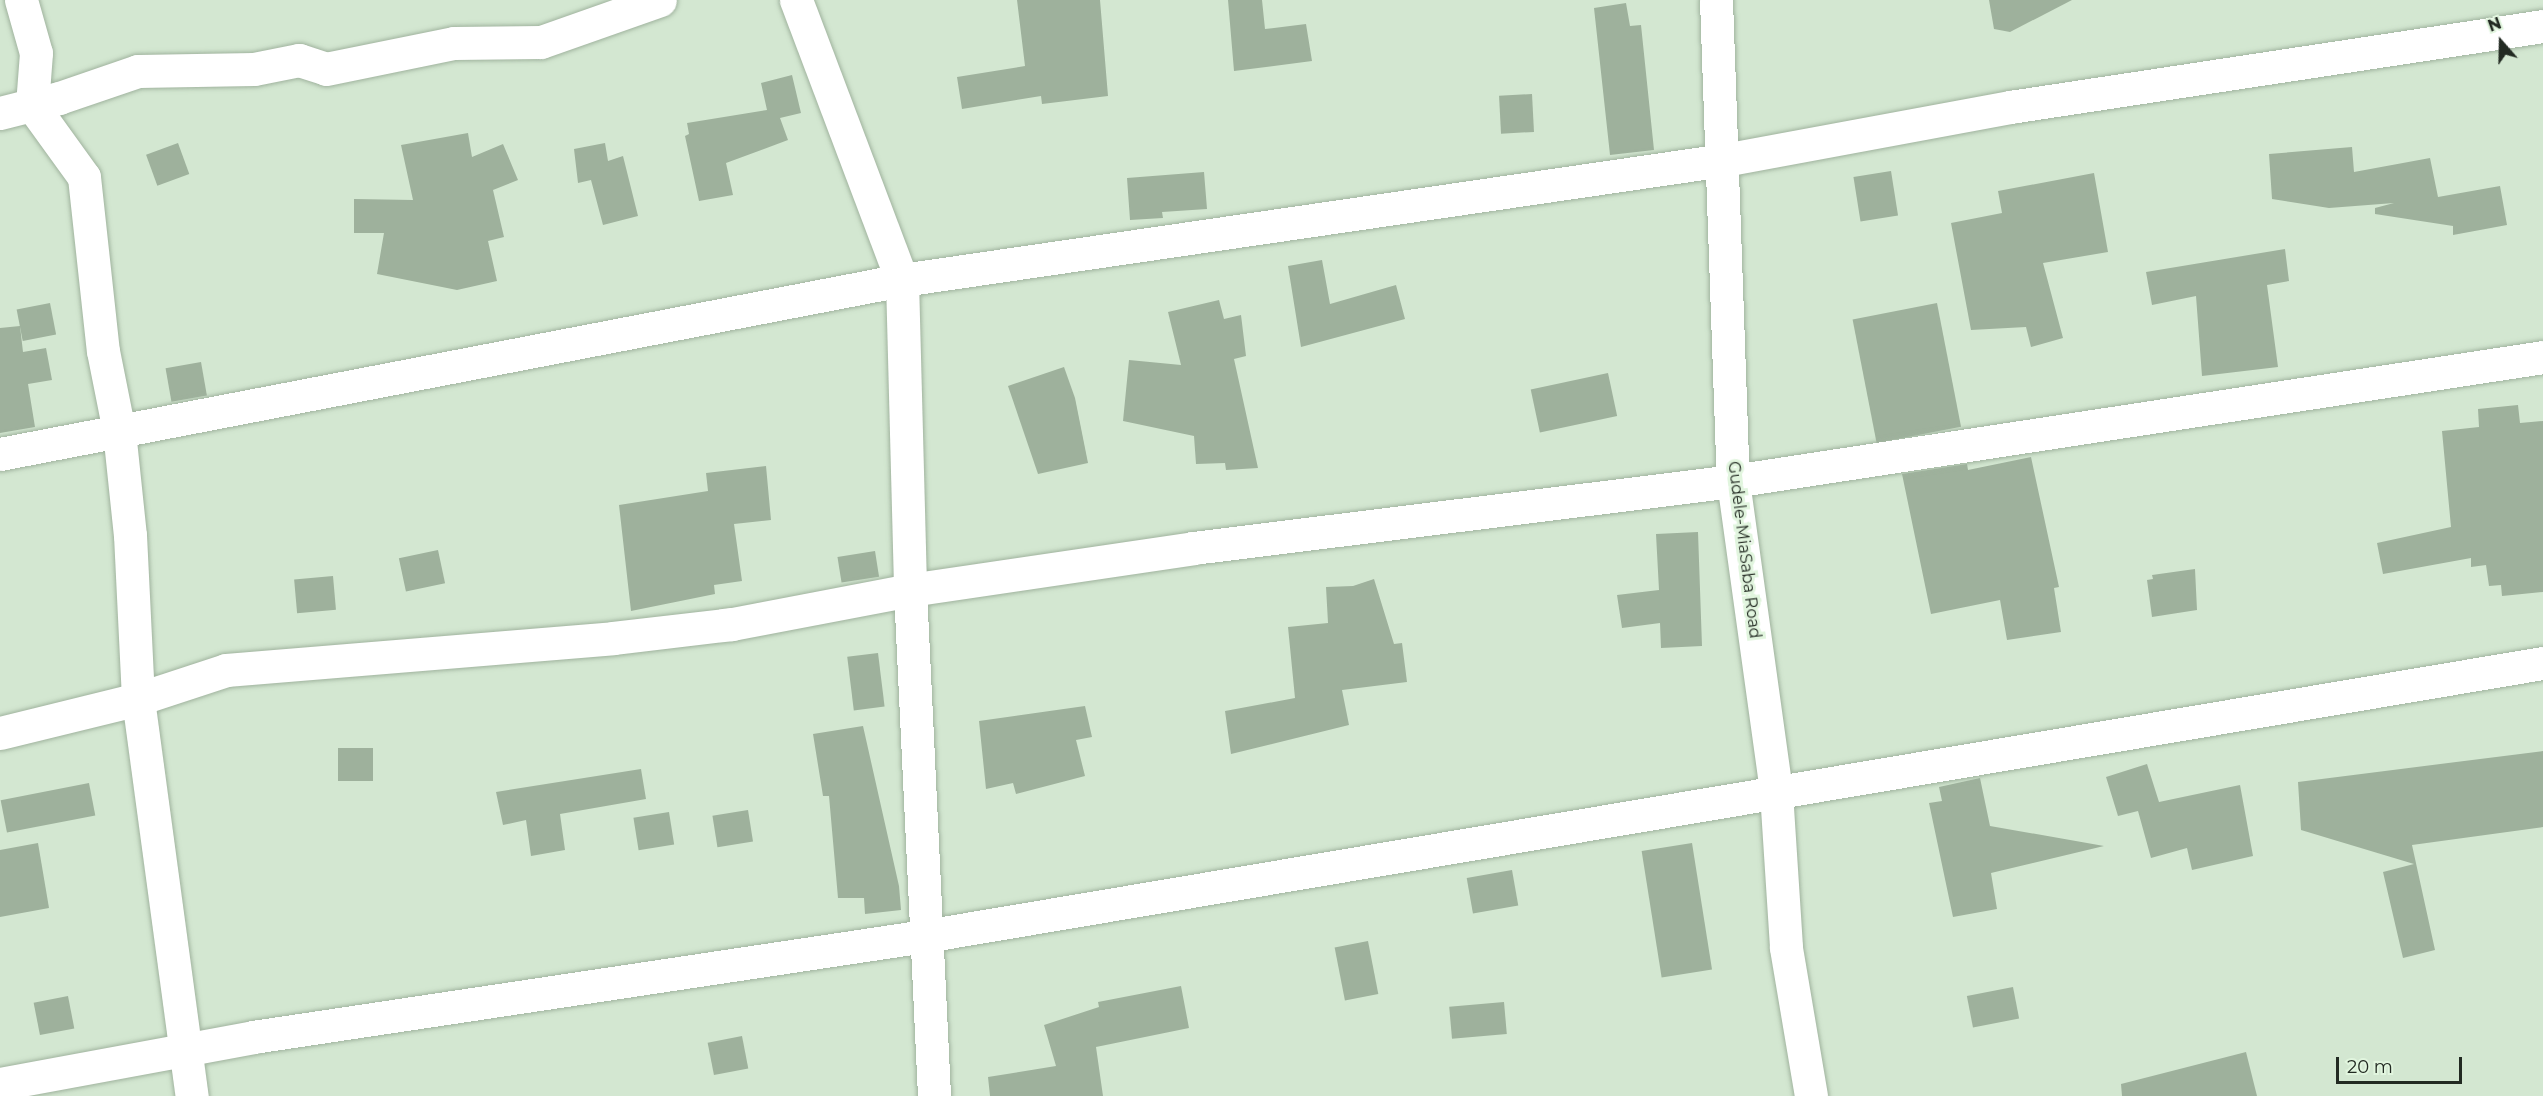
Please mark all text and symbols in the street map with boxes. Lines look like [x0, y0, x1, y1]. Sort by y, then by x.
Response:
north arrow [2471, 12, 2531, 72]
text: N [2485, 13, 2504, 36]
street label: Gudele-MiaSaba Road [1724, 460, 1764, 640]
scale bar [2339, 1045, 2465, 1083]
text: 20 m [2347, 1056, 2393, 1078]

